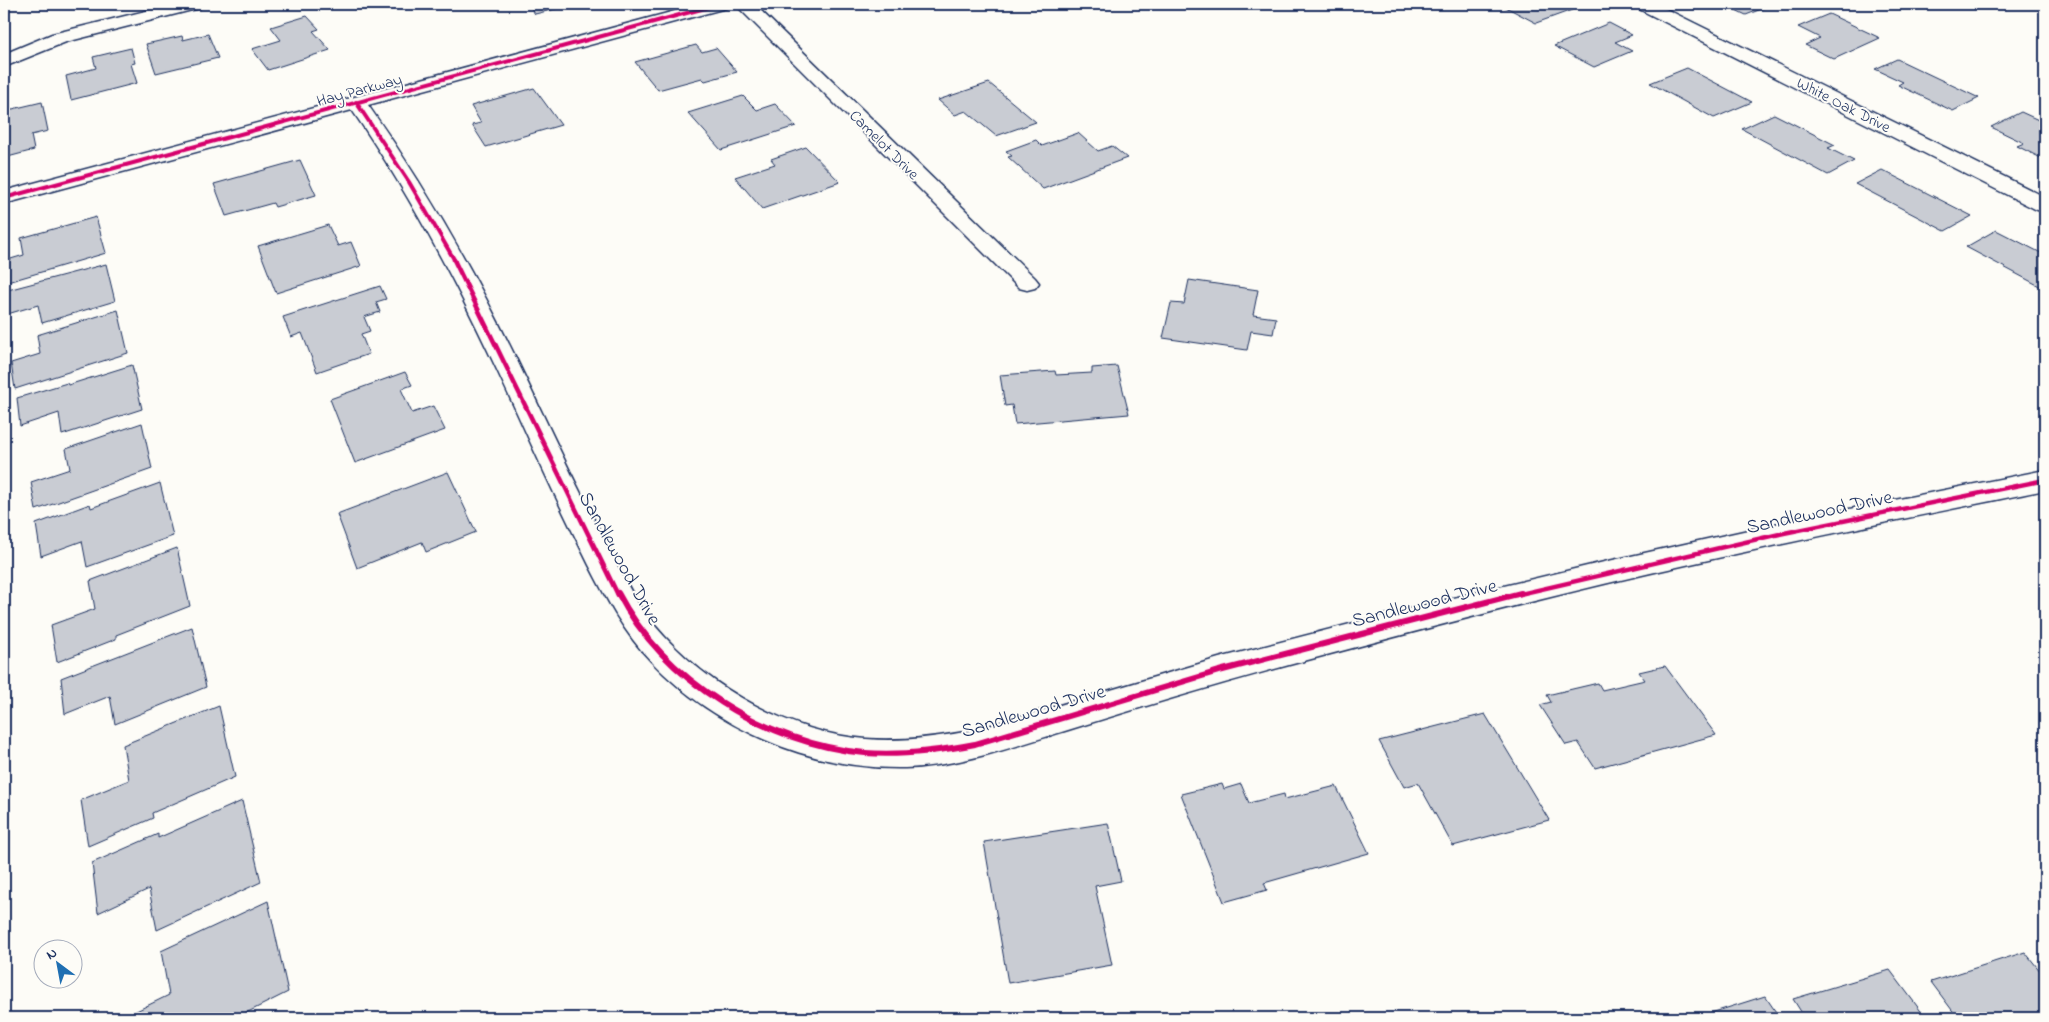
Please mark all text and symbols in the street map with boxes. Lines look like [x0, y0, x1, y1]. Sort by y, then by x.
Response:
street label: Hay Parkway [314, 68, 405, 114]
street label: White Oak Drive [1792, 72, 1895, 140]
street label: Camelot Drive [843, 105, 925, 187]
street label: Sandlewood Drive [1744, 484, 1895, 543]
street label: Sandlewood Drive [570, 487, 668, 631]
street label: Sandlewood Drive [1349, 572, 1500, 636]
street label: Sandlewood Drive [958, 678, 1109, 747]
north arrow [32, 940, 82, 990]
text: N [42, 943, 61, 966]

